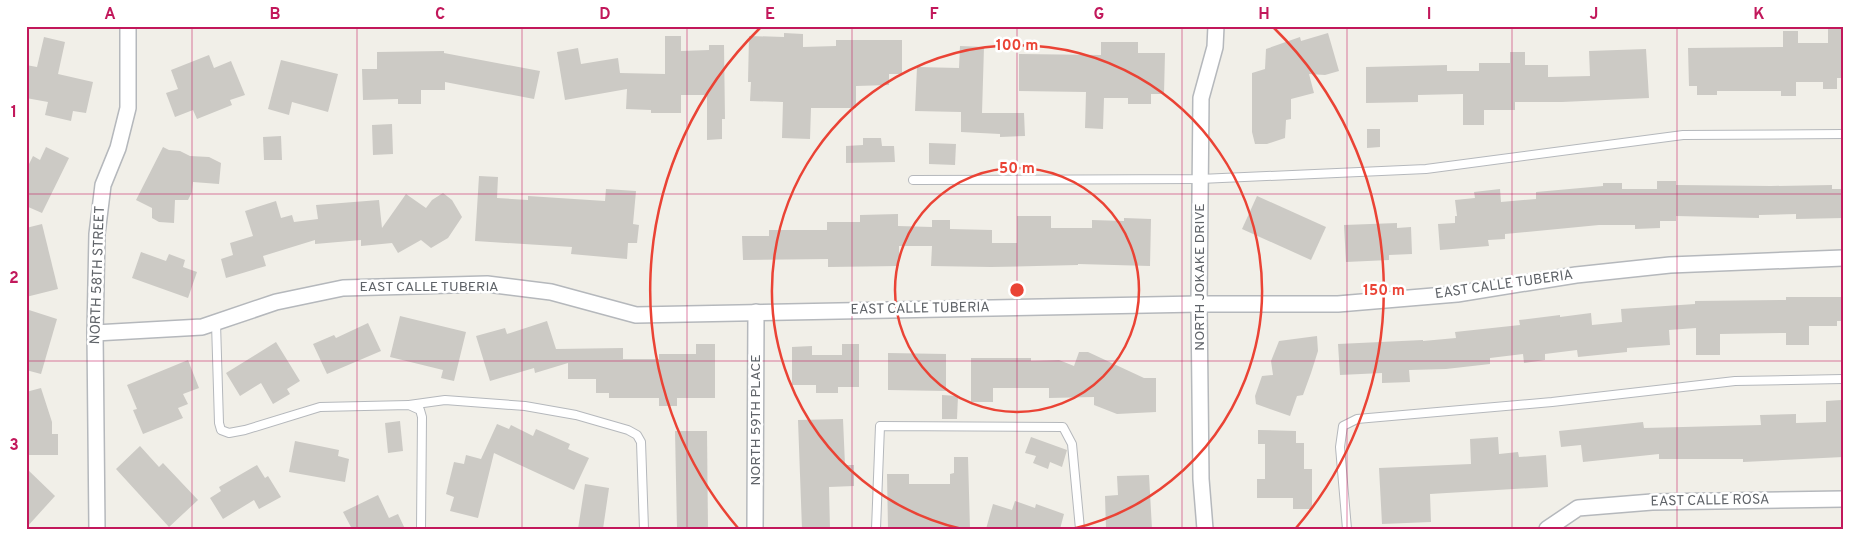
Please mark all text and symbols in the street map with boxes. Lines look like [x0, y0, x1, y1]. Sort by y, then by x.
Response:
text: A [104, 5, 116, 25]
text: B [269, 5, 281, 25]
text: C [435, 5, 445, 25]
text: D [599, 5, 611, 25]
text: E [765, 5, 775, 25]
text: F [929, 5, 939, 25]
text: G [1094, 5, 1104, 25]
text: H [1258, 5, 1270, 25]
text: I [1427, 5, 1431, 25]
text: J [1590, 5, 1598, 25]
text: K [1753, 5, 1765, 25]
text: 100 m [996, 37, 1038, 56]
text: 1 [11, 103, 17, 123]
text: 50 m [999, 160, 1035, 179]
street label: NORTH JOKAKE DRIVE [1192, 203, 1209, 351]
street label: NORTH 58TH STREET [87, 205, 109, 345]
street label: EAST CALLE TUBERIA [1434, 267, 1574, 303]
text: 2 [9, 269, 19, 289]
street label: EAST CALLE TUBERIA [359, 279, 499, 296]
centre of rings [1008, 281, 1026, 299]
text: 150 m [1363, 282, 1405, 301]
street label: EAST CALLE TUBERIA [850, 299, 990, 319]
street label: NORTH 59TH PLACE [748, 354, 765, 486]
text: 3 [9, 436, 19, 456]
street label: EAST CALLE ROSA [1650, 491, 1770, 511]

